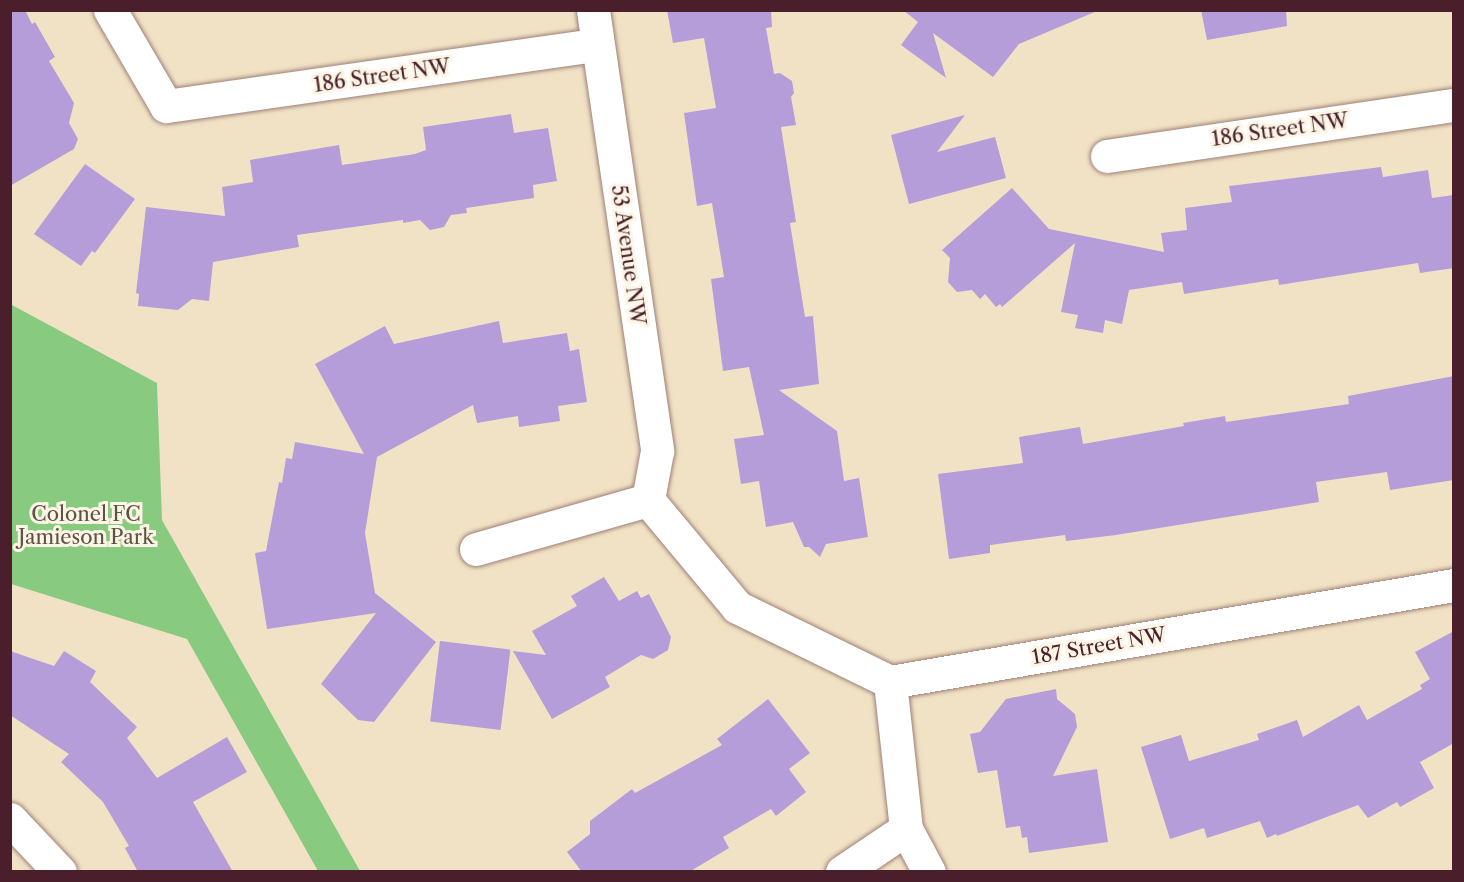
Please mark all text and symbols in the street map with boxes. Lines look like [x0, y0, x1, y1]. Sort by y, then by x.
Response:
street label: 186 Street NW [312, 55, 452, 97]
street label: 186 Street NW [1210, 109, 1350, 151]
street label: 53 Avenue NW [606, 183, 650, 327]
park label: Colonel FC Jamieson Park [18, 503, 154, 550]
street label: 187 Street NW [1030, 622, 1168, 670]

